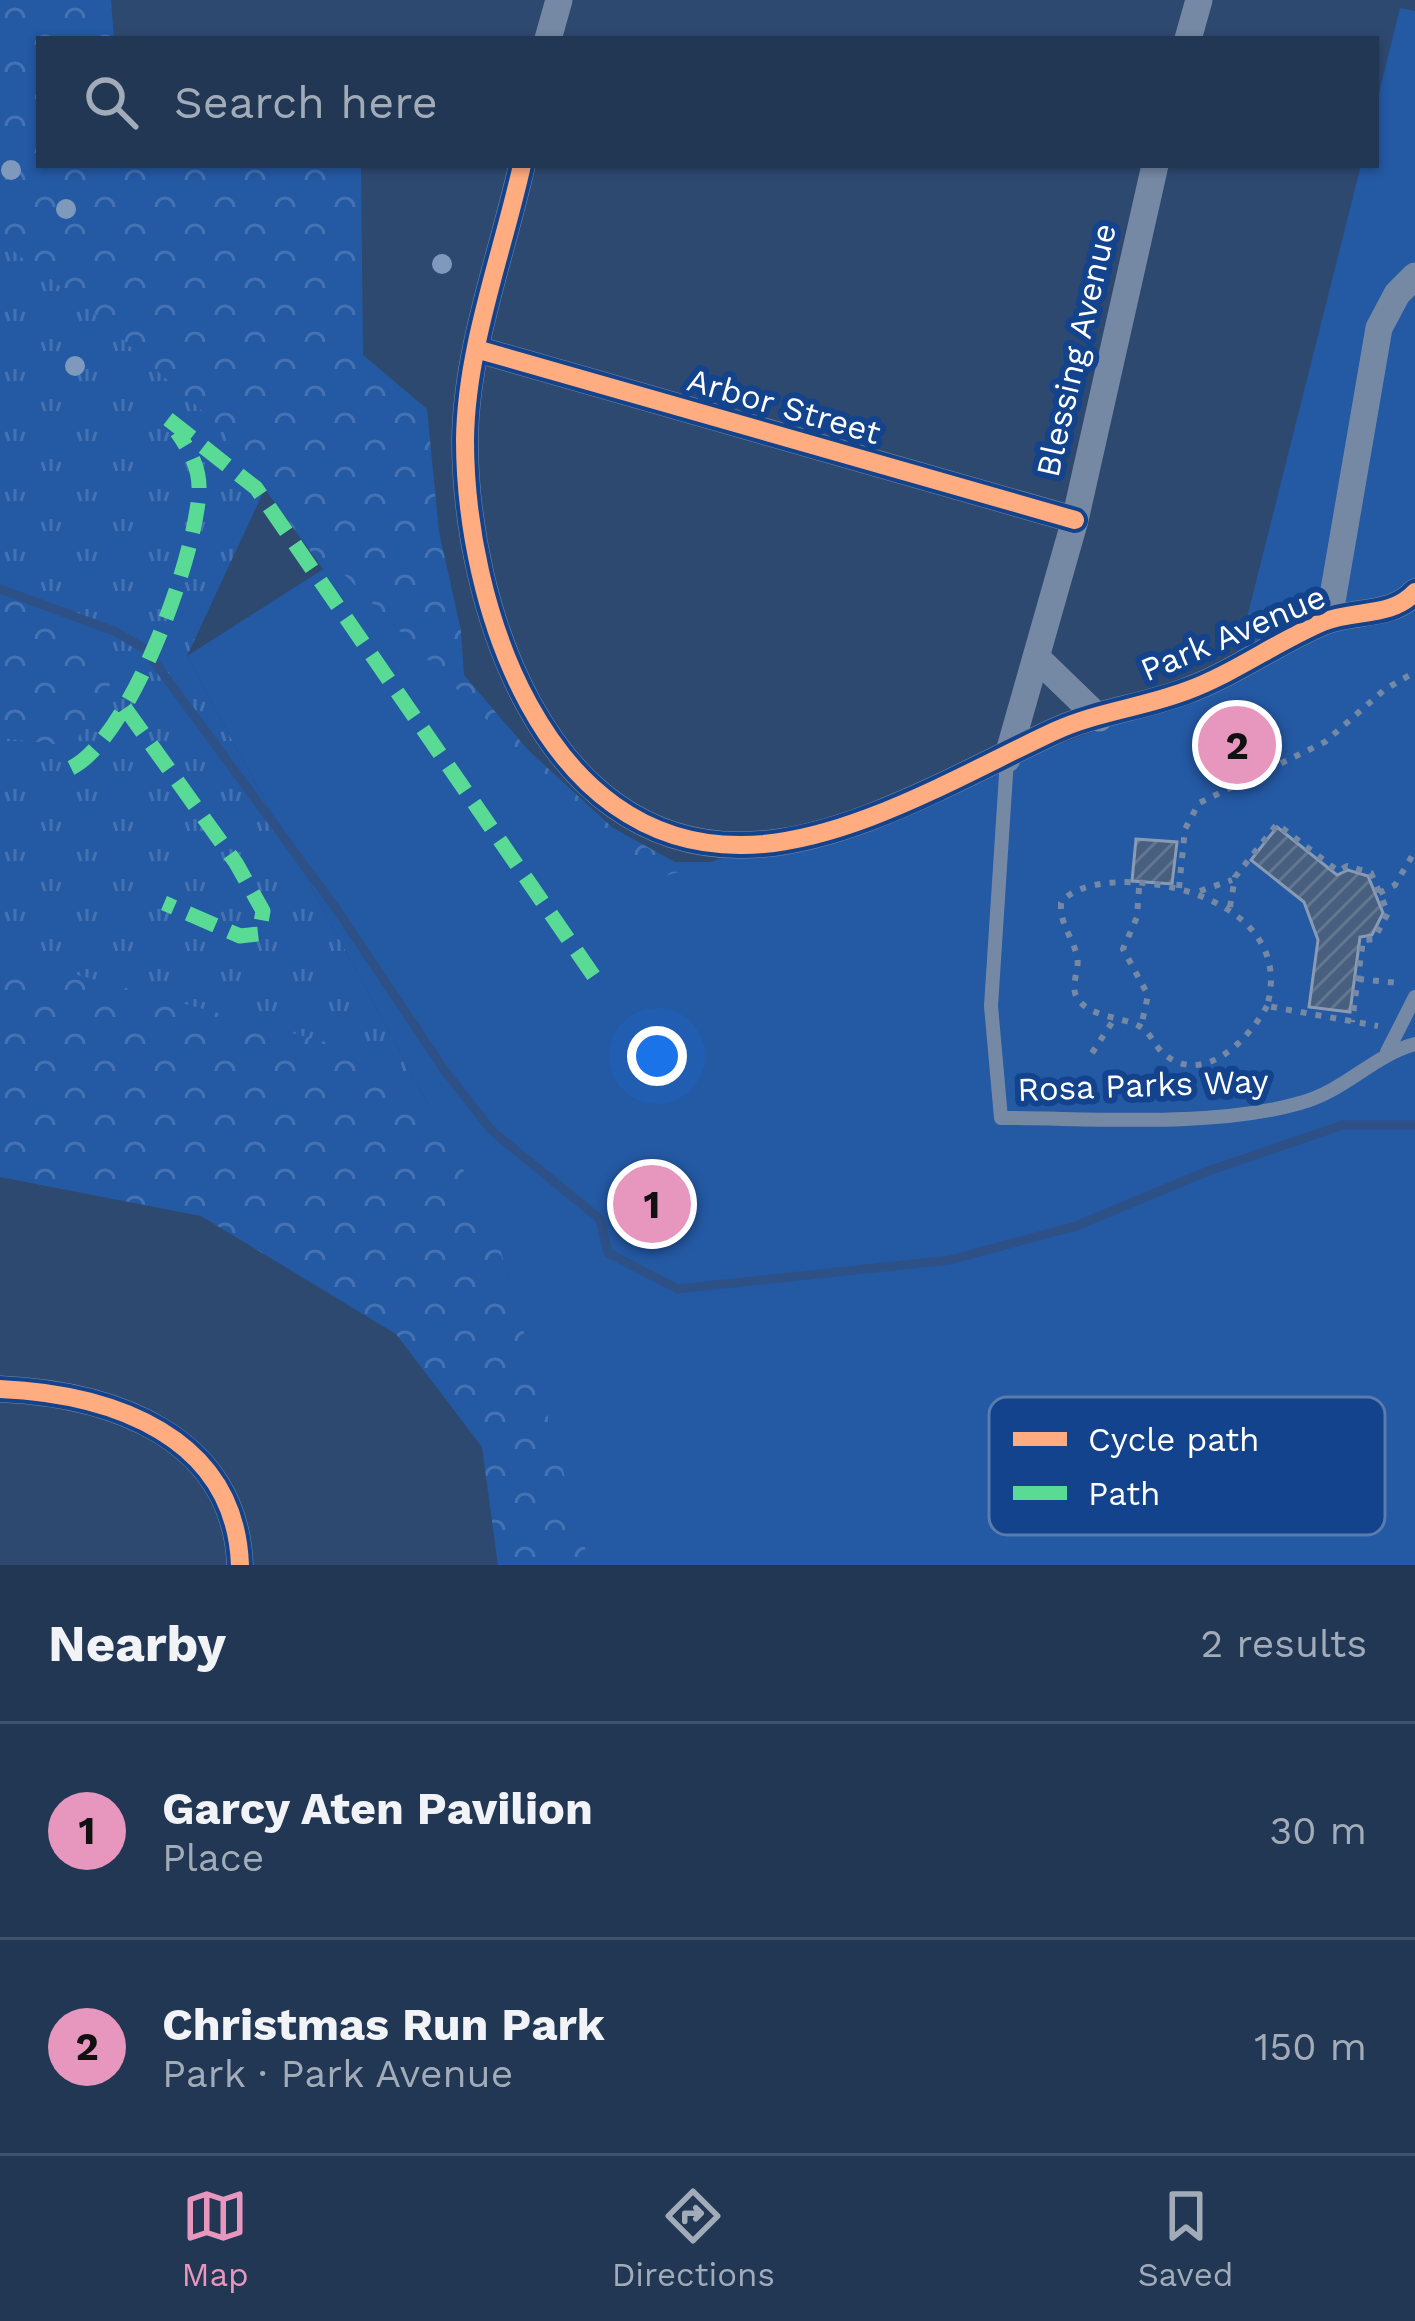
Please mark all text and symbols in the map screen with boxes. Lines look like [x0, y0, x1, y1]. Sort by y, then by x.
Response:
search box [36, 36, 1379, 168]
icon: search [78, 69, 144, 135]
text: Search here [174, 76, 438, 129]
street label: Blessing Avenue [1028, 219, 1124, 481]
street label: Arbor Street [683, 360, 885, 452]
street label: Park Avenue [1135, 577, 1331, 689]
pin: 2 [1198, 700, 1276, 790]
your location [627, 1026, 687, 1086]
street label: Rosa Parks Way [1017, 1061, 1269, 1109]
pin: 1 [613, 1159, 691, 1249]
legend [989, 1397, 1385, 1535]
text: Cycle path [1088, 1420, 1260, 1459]
text: Path [1088, 1474, 1160, 1513]
text: Nearby [48, 1614, 226, 1673]
text: 2 results [1201, 1621, 1367, 1666]
text: Garcy Aten Pavilion [162, 1782, 593, 1835]
text: 1 [79, 1808, 95, 1853]
text: 30 m [1270, 1808, 1367, 1853]
text: Place [162, 1835, 264, 1880]
text: Christmas Run Park [162, 1998, 605, 2051]
text: 2 [75, 2024, 99, 2069]
text: 150 m [1254, 2024, 1367, 2069]
text: Park · Park Avenue [162, 2051, 513, 2096]
tab: Map [181, 2183, 249, 2294]
tab: Directions [612, 2183, 775, 2294]
tab: Saved [1138, 2183, 1234, 2294]

